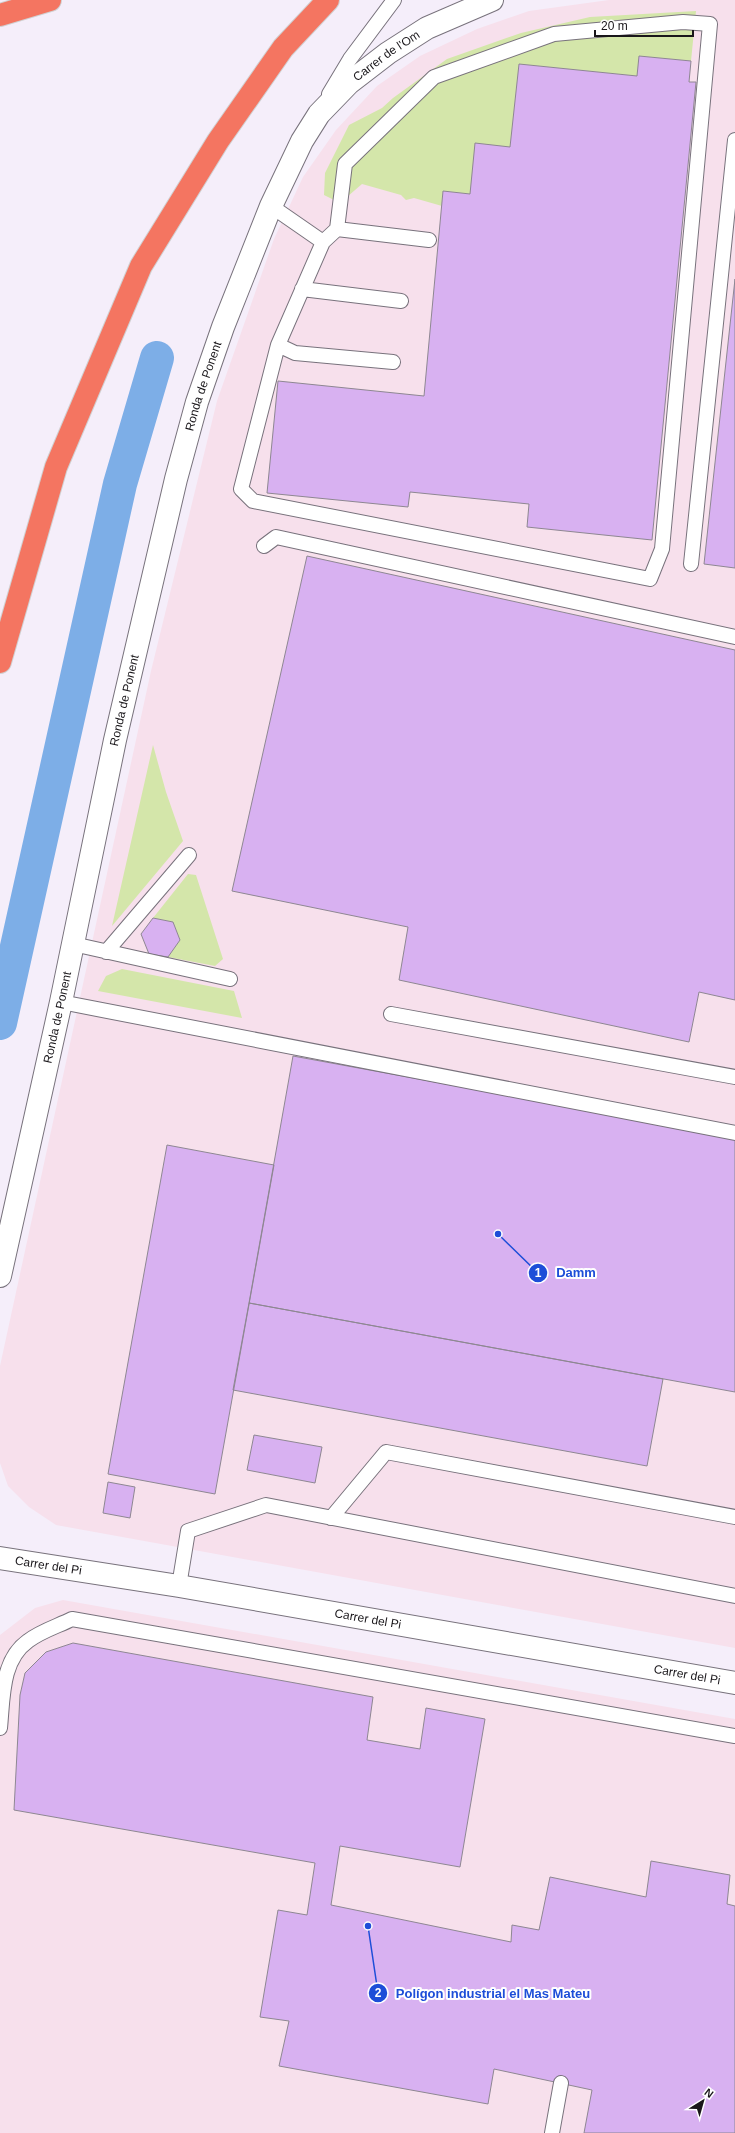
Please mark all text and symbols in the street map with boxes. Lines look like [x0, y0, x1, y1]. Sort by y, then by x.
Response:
scale bar [595, 12, 693, 38]
text: 20 m [601, 19, 628, 33]
street label: Carrer de l'Om [350, 27, 422, 84]
street label: Ronda de Ponent [182, 339, 225, 433]
street label: Ronda de Ponent [107, 652, 142, 747]
street label: Ronda de Ponent [41, 969, 74, 1065]
callout: Damm [528, 1260, 604, 1285]
text: Damm [556, 1265, 596, 1280]
text: 1 [535, 1266, 542, 1280]
street label: Carrer del Pi [14, 1553, 83, 1578]
street label: Carrer del Pi [334, 1606, 402, 1632]
street label: Carrer del Pi [653, 1662, 722, 1687]
callout: Polígon industrial el Mas Mateu [368, 1981, 598, 2006]
text: 2 [375, 1986, 382, 2000]
text: Polígon industrial el Mas Mateu [396, 1986, 590, 2001]
north arrow [683, 2081, 723, 2121]
text: N [702, 2086, 716, 2100]

